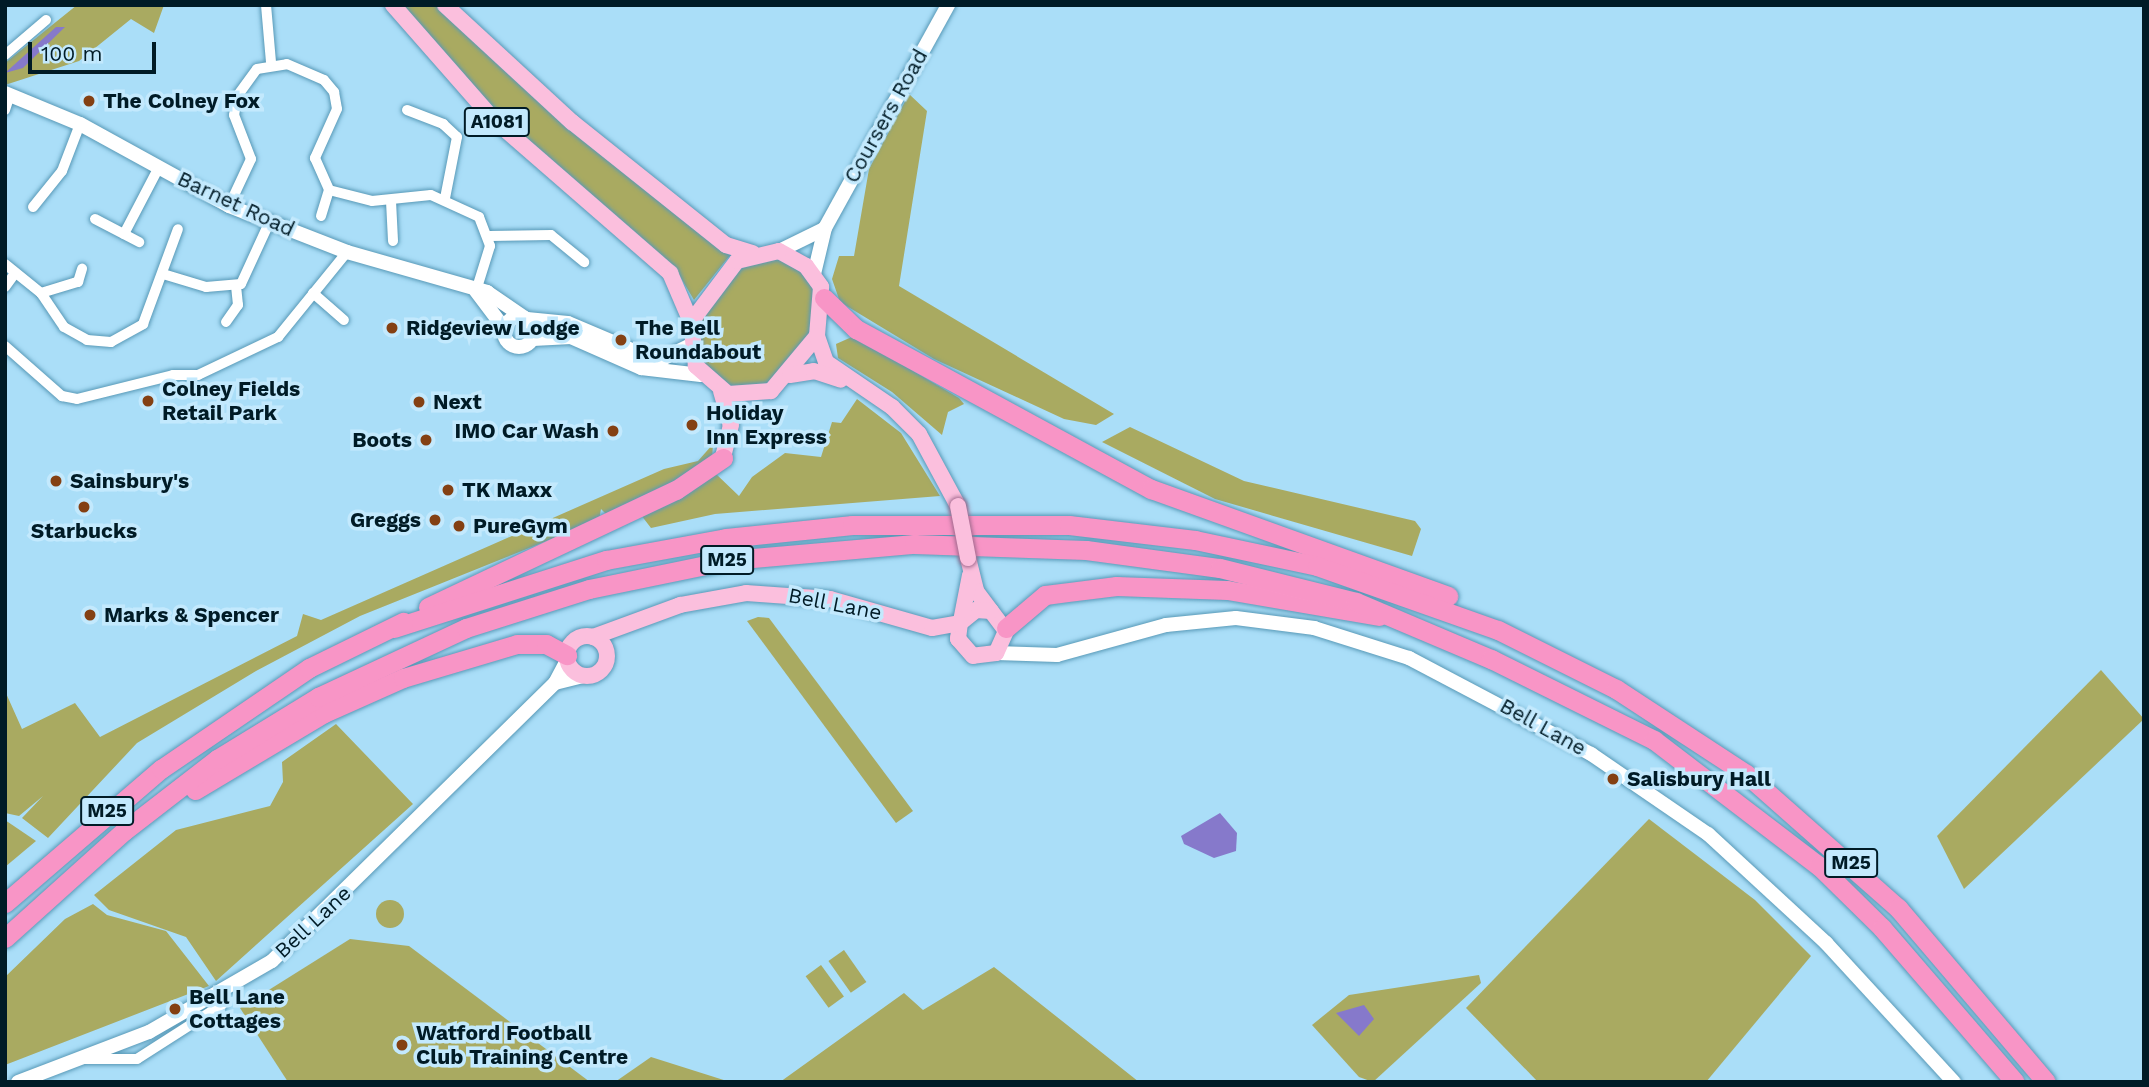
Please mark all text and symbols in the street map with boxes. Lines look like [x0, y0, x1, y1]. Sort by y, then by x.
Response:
scale bar [32, 28, 159, 72]
text: 100 m [41, 41, 103, 66]
street label: Coursers Road [839, 45, 933, 187]
place label: The Colney Fox [103, 88, 260, 114]
marker: The Colney Fox [81, 93, 97, 109]
road number: A1081 [464, 106, 530, 138]
street label: Barnet Road [173, 166, 299, 242]
place label: Ridgeview Lodge [406, 315, 580, 341]
place label: The Bell Roundabout [635, 315, 761, 365]
marker: Ridgeview Lodge [384, 320, 400, 336]
marker: The Bell Roundabout [613, 332, 629, 348]
place label: Colney Fields Retail Park [162, 376, 301, 426]
place label: Next [433, 389, 482, 415]
marker: Colney Fields Retail Park [140, 393, 156, 409]
marker: Next [411, 394, 427, 410]
place label: Holiday Inn Express [706, 400, 827, 450]
marker: Holiday Inn Express [684, 417, 700, 433]
place label: IMO Car Wash [454, 418, 599, 444]
marker: IMO Car Wash [605, 423, 621, 439]
place label: Boots [352, 427, 412, 453]
marker: Boots [418, 432, 434, 448]
place label: Sainsbury's [70, 468, 189, 494]
marker: Sainsbury's [48, 473, 64, 489]
place label: TK Maxx [462, 477, 552, 503]
marker: TK Maxx [440, 482, 456, 498]
marker: Starbucks [76, 499, 92, 515]
place label: Greggs [350, 507, 421, 533]
marker: Greggs [427, 512, 443, 528]
place label: PureGym [473, 513, 568, 539]
place label: Starbucks [31, 518, 137, 544]
marker: PureGym [451, 518, 467, 534]
road number: M25 [699, 544, 755, 576]
street label: Bell Lane [786, 583, 884, 625]
place label: Marks & Spencer [104, 602, 279, 628]
marker: Marks & Spencer [82, 607, 98, 623]
street label: Bell Lane [1495, 693, 1591, 761]
place label: Salisbury Hall [1627, 766, 1771, 792]
marker: Salisbury Hall [1605, 771, 1621, 787]
road number: M25 [79, 796, 135, 826]
road number: M25 [1823, 848, 1879, 878]
street label: Bell Lane [270, 880, 356, 964]
place label: Bell Lane Cottages [189, 984, 285, 1034]
marker: Bell Lane Cottages [167, 1001, 183, 1017]
place label: Watford Football Club Training Centre [416, 1020, 628, 1070]
marker: Watford Football Club Training Centre [394, 1037, 410, 1053]

